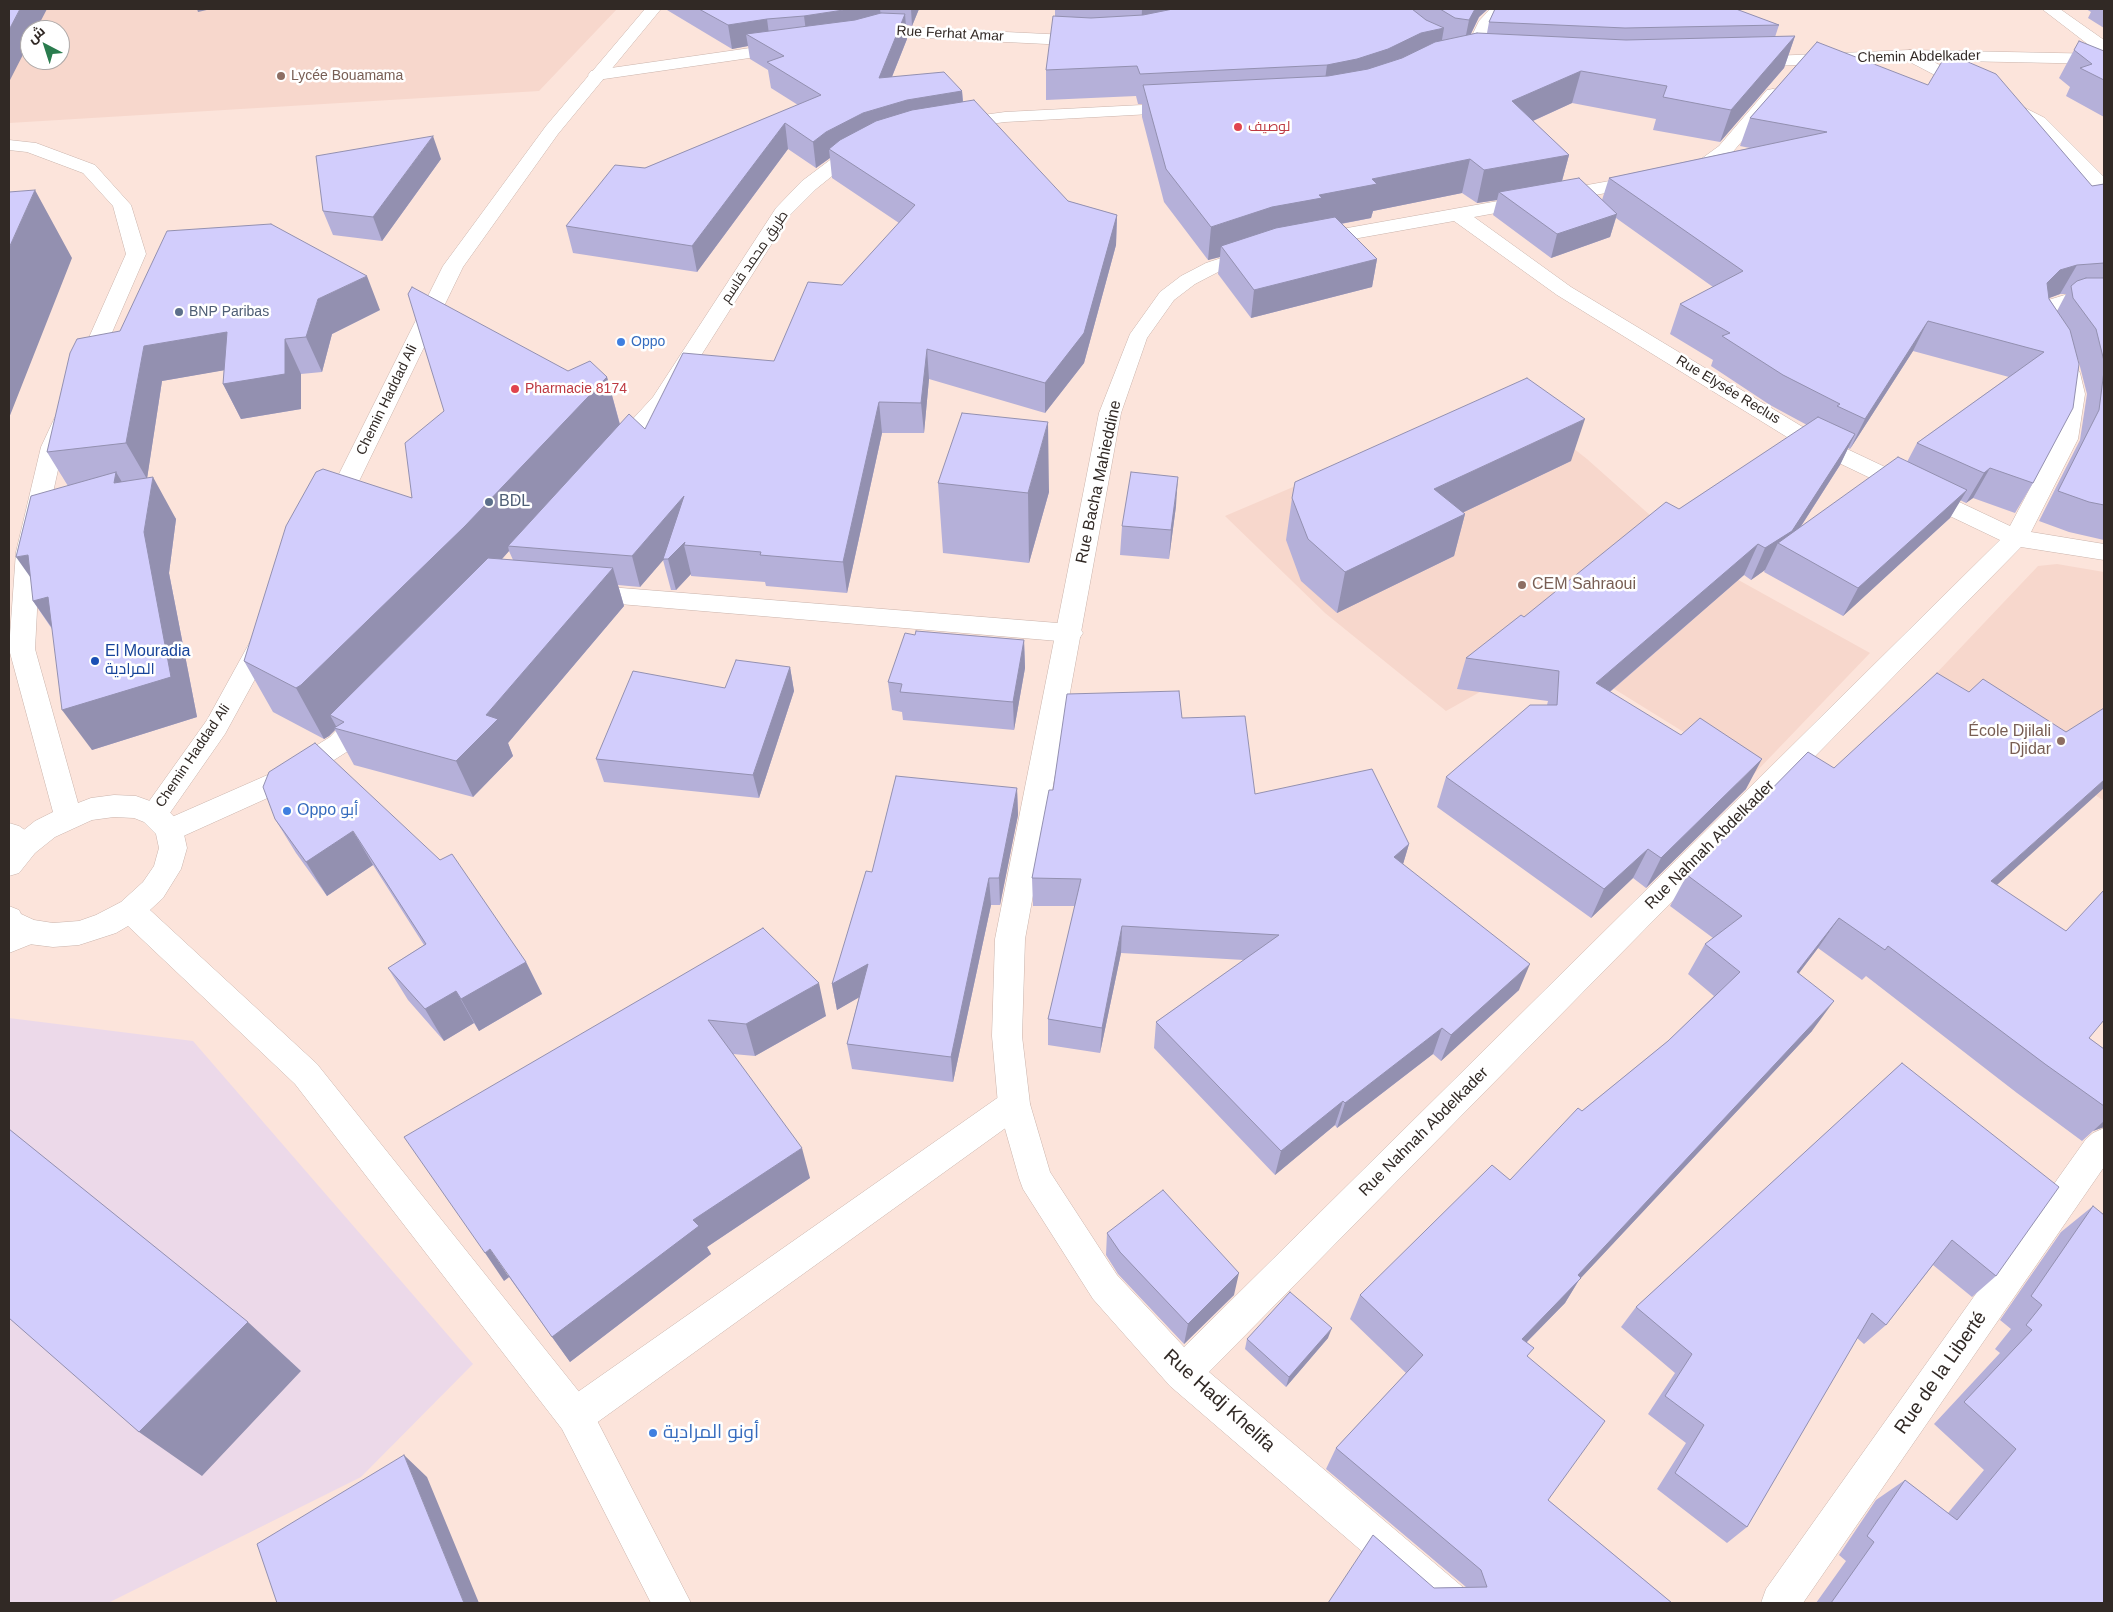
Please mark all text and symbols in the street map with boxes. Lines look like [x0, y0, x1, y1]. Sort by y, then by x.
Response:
north arrow [20, 20, 70, 70]
text: ش [24, 22, 48, 46]
street label: Rue Ferhat Amar [896, 23, 1004, 45]
street label: Chemin Abdelkader [1857, 48, 1981, 66]
place label: Lycée Bouamama [291, 68, 403, 84]
marker: Lycée Bouamama [275, 70, 287, 82]
place label: لوصيف [1248, 119, 1290, 135]
marker: لوصيف [1232, 121, 1244, 133]
street label: طريق محمد قاسم [718, 208, 792, 306]
place label: BNP Paribas [189, 304, 269, 320]
marker: BNP Paribas [173, 306, 185, 318]
place label: Oppo [631, 334, 665, 350]
marker: Oppo [615, 336, 627, 348]
street label: Chemin Haddad Ali [353, 342, 421, 458]
street label: Rue Elysée Reclus [1673, 352, 1783, 428]
place label: Pharmacie 8174 [525, 381, 627, 397]
marker: Pharmacie 8174 [509, 383, 521, 395]
street label: Rue Bacha Mahieddine [1072, 399, 1126, 565]
place label: BDL [499, 492, 530, 512]
marker: BDL [483, 496, 495, 508]
place label: CEM Sahraoui [1532, 575, 1636, 595]
marker: CEM Sahraoui [1516, 579, 1528, 591]
place label: El Mouradia المرادية [105, 642, 190, 680]
marker: El Mouradia المرادية [89, 655, 101, 667]
street label: Chemin Haddad Ali [152, 701, 234, 811]
place label: École Djilali Djidar [1968, 722, 2051, 760]
marker: École Djilali Djidar [2055, 735, 2067, 747]
street label: Rue Nahnah Abdelkader [1641, 776, 1779, 914]
place label: Oppo أبو [297, 801, 358, 821]
marker: Oppo أبو [281, 805, 293, 817]
street label: Rue Nahnah Abdelkader [1355, 1063, 1493, 1201]
street label: Rue de la Liberté [1890, 1307, 1992, 1439]
street label: Rue Hadj Khelifa [1158, 1345, 1280, 1457]
place label: أونو المرادية [663, 1422, 759, 1444]
marker: أونو المرادية [647, 1427, 659, 1439]

